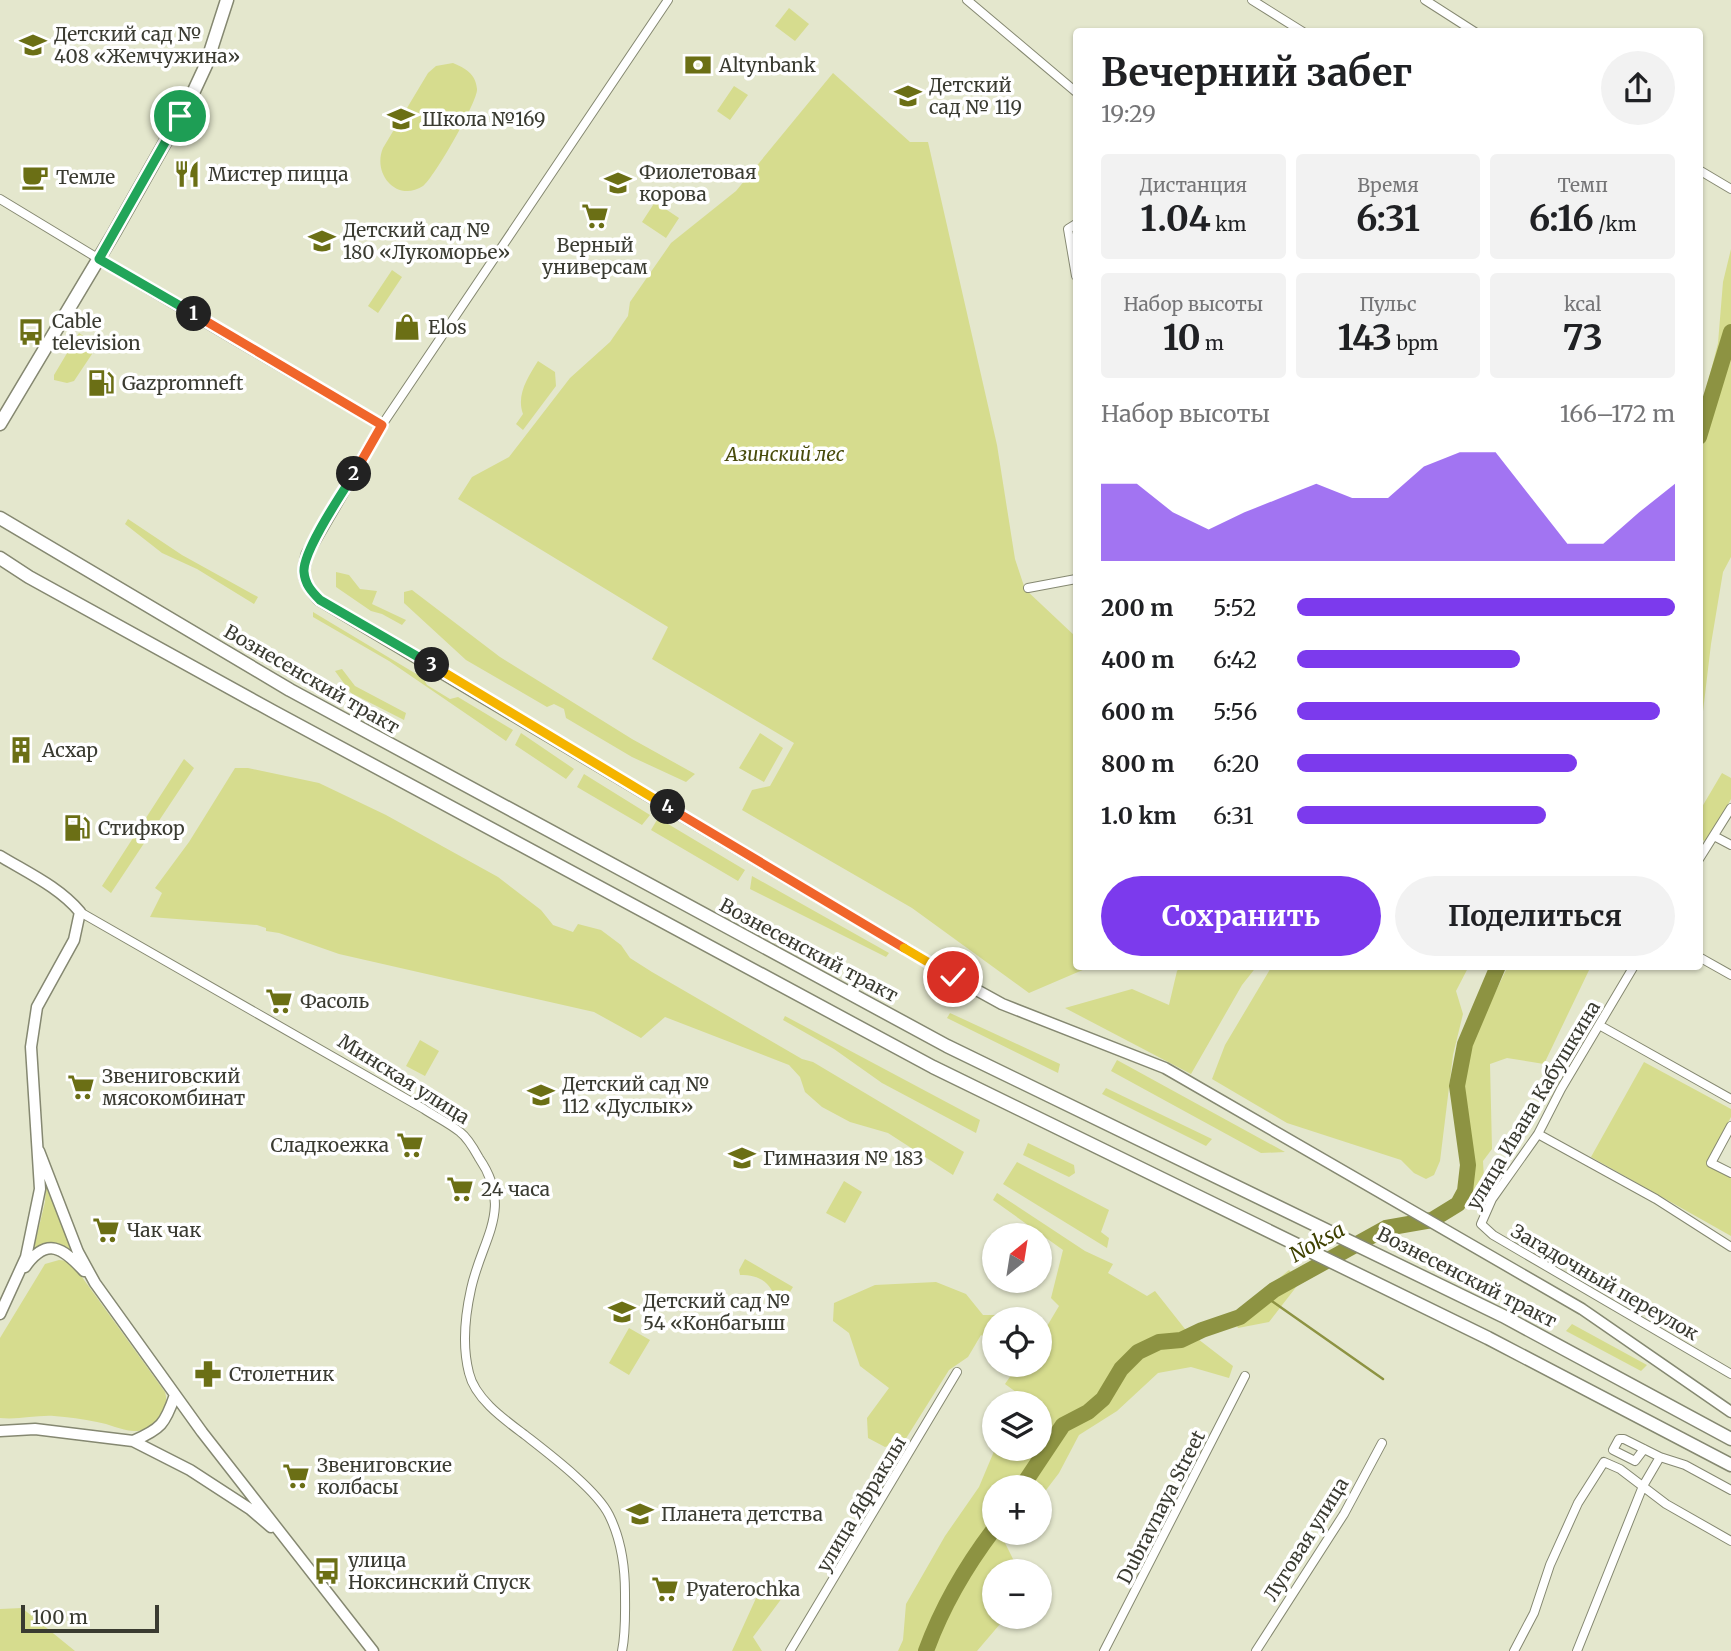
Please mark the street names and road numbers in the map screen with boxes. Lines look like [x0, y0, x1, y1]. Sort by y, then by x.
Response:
street label: Вознесенский тракт [220, 619, 404, 739]
street label: Вознесенский тракт [716, 893, 902, 1007]
street label: улица Ивана Кабушкина [1461, 996, 1605, 1214]
street label: Минская улица [334, 1029, 474, 1129]
street label: Загадочный переулок [1507, 1219, 1703, 1345]
street label: Вознесенский тракт [1373, 1221, 1561, 1333]
street label: Dubravnaya Street [1112, 1426, 1210, 1588]
street label: улица Яфраклы [811, 1432, 911, 1576]
street label: Луговая улица [1259, 1473, 1353, 1605]

